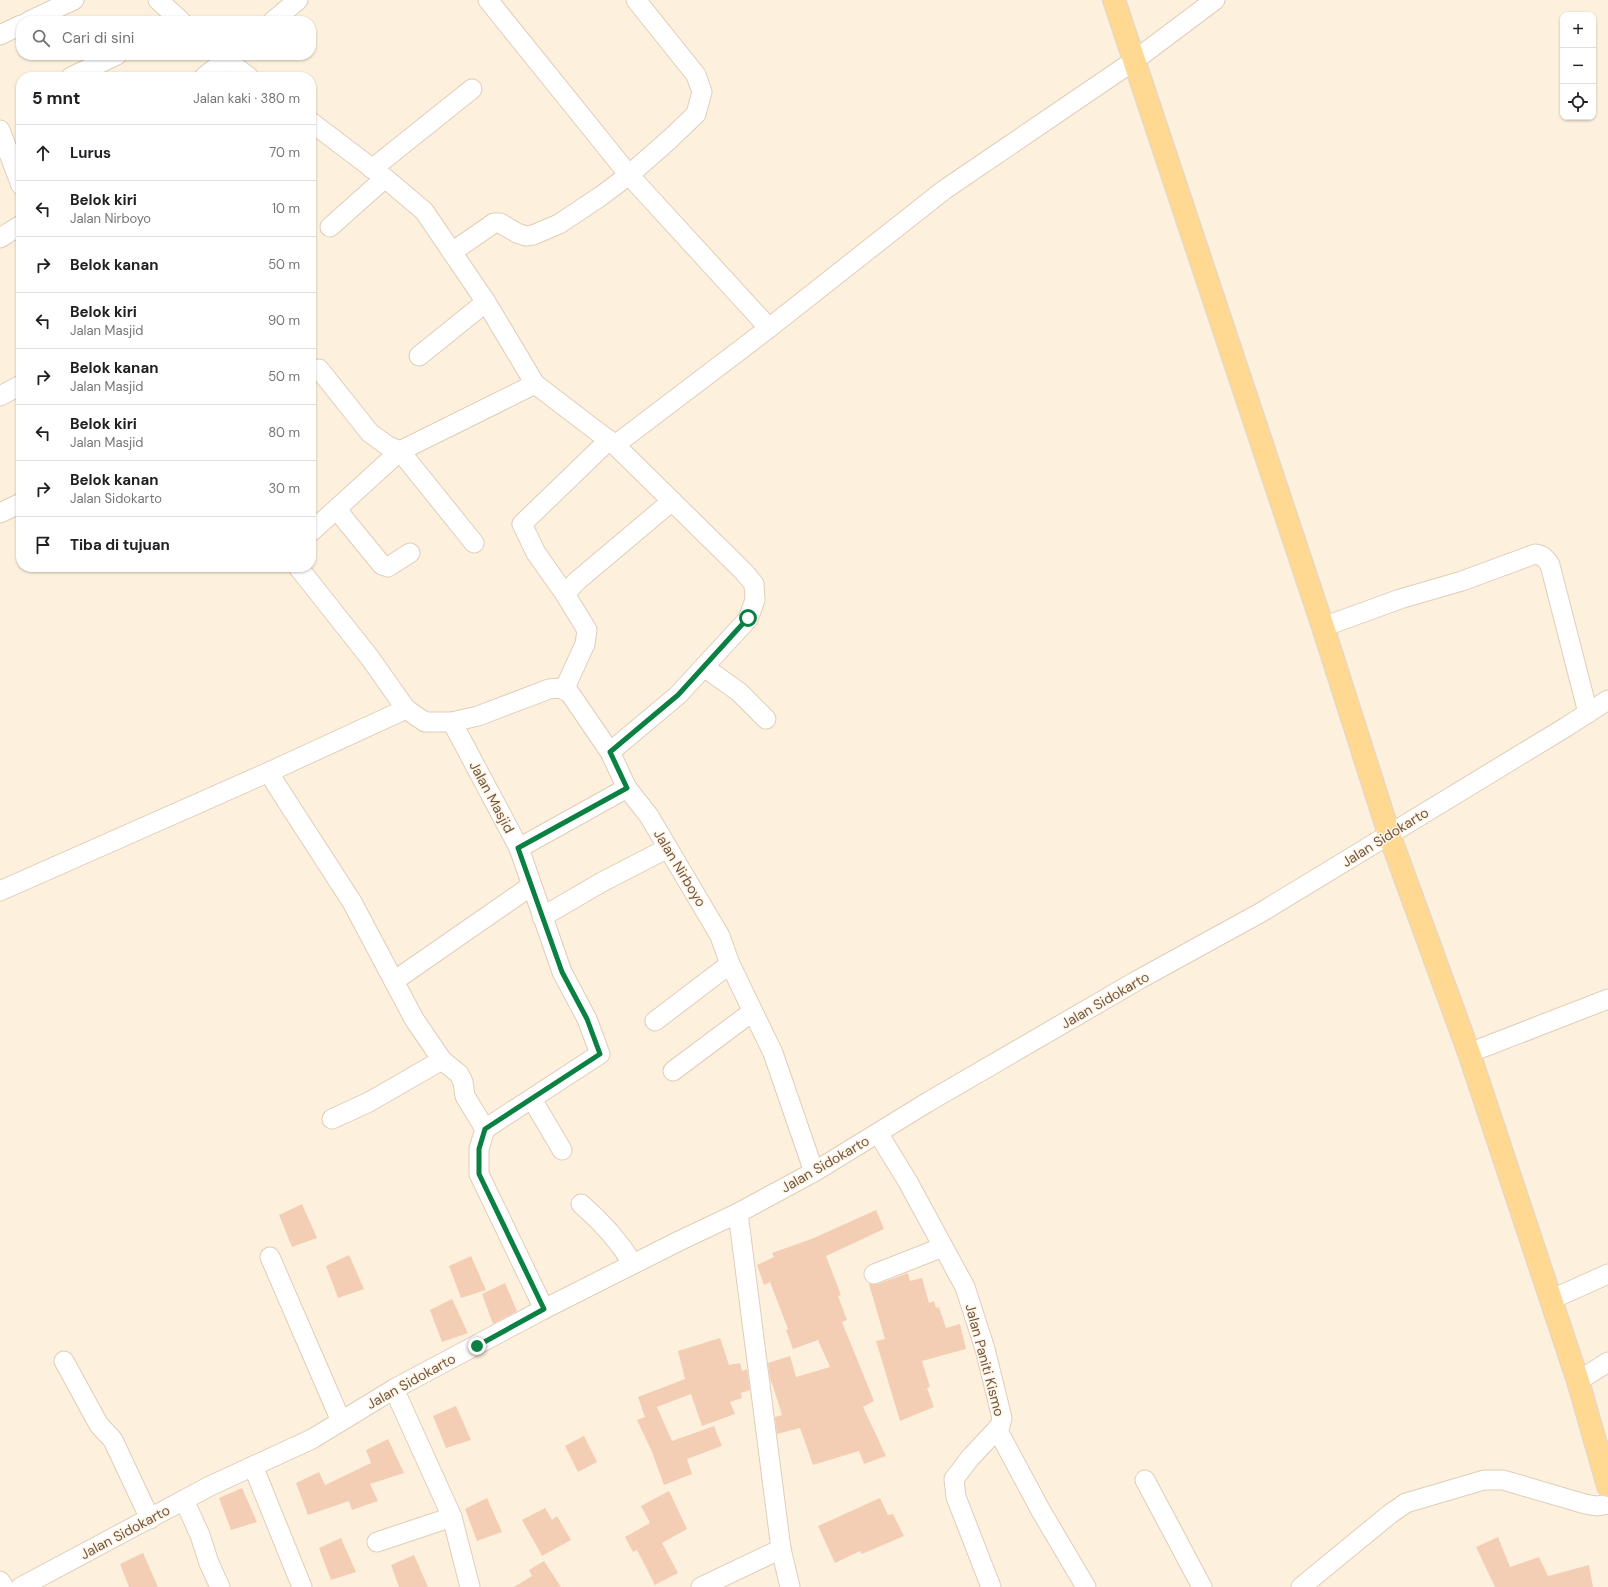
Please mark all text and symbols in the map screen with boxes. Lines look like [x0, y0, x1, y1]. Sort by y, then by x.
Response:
map controls [1560, 12, 1596, 120]
button: + [1560, 12, 1596, 48]
search box [16, 16, 316, 60]
icon: search [30, 27, 52, 49]
text: Cari di sini [62, 28, 134, 48]
button: − [1560, 48, 1596, 84]
button: locate [1560, 84, 1596, 120]
text: 5 mnt [32, 87, 80, 109]
text: Jalan kaki · 380 m [193, 90, 300, 107]
icon: ahead [32, 142, 54, 164]
text: Lurus [70, 143, 111, 163]
text: 70 m [269, 144, 300, 161]
text: Belok kiri [70, 190, 137, 210]
icon: left [32, 198, 54, 220]
text: 10 m [272, 200, 300, 217]
text: Jalan Nirboyo [70, 210, 151, 227]
icon: right [32, 254, 54, 276]
text: Belok kanan [70, 255, 158, 275]
text: 50 m [268, 256, 300, 273]
text: Belok kiri [70, 302, 137, 322]
icon: left [32, 310, 54, 332]
text: 90 m [268, 312, 300, 329]
text: Jalan Masjid [70, 322, 143, 339]
text: Belok kanan [70, 358, 158, 378]
icon: right [32, 366, 54, 388]
text: 50 m [268, 368, 300, 385]
text: Jalan Masjid [70, 378, 143, 395]
text: Belok kiri [70, 414, 137, 434]
icon: left [32, 422, 54, 444]
text: 80 m [268, 424, 300, 441]
text: Jalan Masjid [70, 434, 143, 451]
text: Belok kanan [70, 470, 158, 490]
icon: right [32, 478, 54, 500]
text: 30 m [268, 480, 300, 497]
text: Jalan Sidokarto [70, 490, 162, 507]
icon: arrive [32, 534, 54, 556]
text: Tiba di tujuan [70, 535, 170, 555]
route start [739, 609, 757, 627]
street label: Jalan Masjid [465, 758, 519, 836]
street label: Jalan Sidokarto [1338, 803, 1432, 871]
street label: Jalan Nirboyo [650, 826, 710, 910]
street label: Jalan Sidokarto [1058, 967, 1152, 1033]
street label: Jalan Sidokarto [778, 1131, 872, 1197]
street label: Jalan Paniti Kismo [961, 1302, 1009, 1418]
route end [468, 1337, 486, 1355]
street label: Jalan Sidokarto [363, 1349, 459, 1413]
street label: Jalan Sidokarto [77, 1501, 173, 1563]

